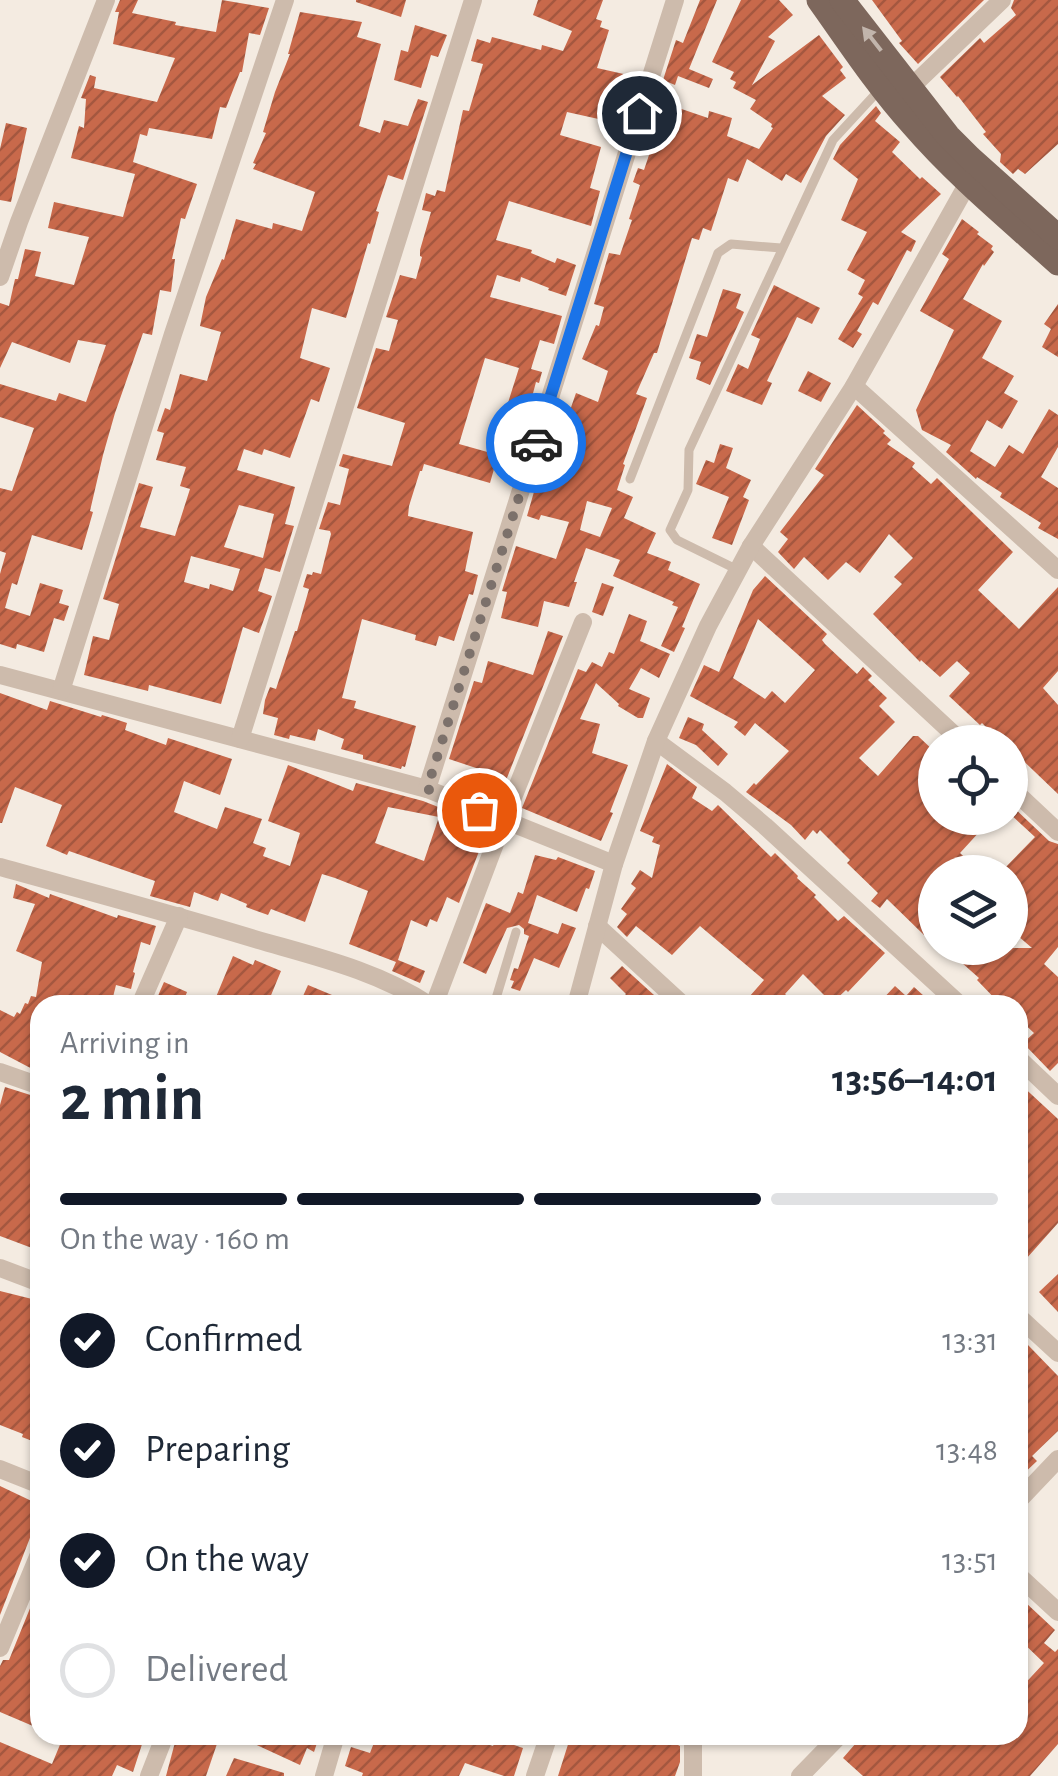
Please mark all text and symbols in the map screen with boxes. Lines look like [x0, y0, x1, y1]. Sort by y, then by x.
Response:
one-way arrow [863, 26, 883, 52]
pin [597, 71, 682, 156]
icon: home [612, 86, 667, 141]
courier [486, 393, 586, 493]
icon: car [509, 416, 564, 471]
map controls [918, 725, 1028, 965]
button: locate [918, 725, 1028, 835]
pin [437, 768, 522, 853]
icon: bag [452, 783, 507, 838]
button: layers [918, 855, 1028, 965]
text: Arriving in [60, 1027, 189, 1059]
text: 13:56–14:01 [832, 1061, 998, 1099]
text: 2 min [60, 1067, 204, 1132]
text: On the way · 160 m [60, 1223, 290, 1255]
icon: check [60, 1313, 115, 1368]
text: Confirmed [145, 1321, 302, 1359]
text: 13:31 [942, 1324, 998, 1356]
icon: check [60, 1423, 115, 1478]
text: Preparing [145, 1431, 290, 1469]
text: 13:48 [936, 1434, 998, 1466]
icon: check [60, 1533, 115, 1588]
text: On the way [145, 1541, 309, 1579]
text: 13:51 [942, 1544, 998, 1576]
text: Delivered [145, 1651, 288, 1689]

